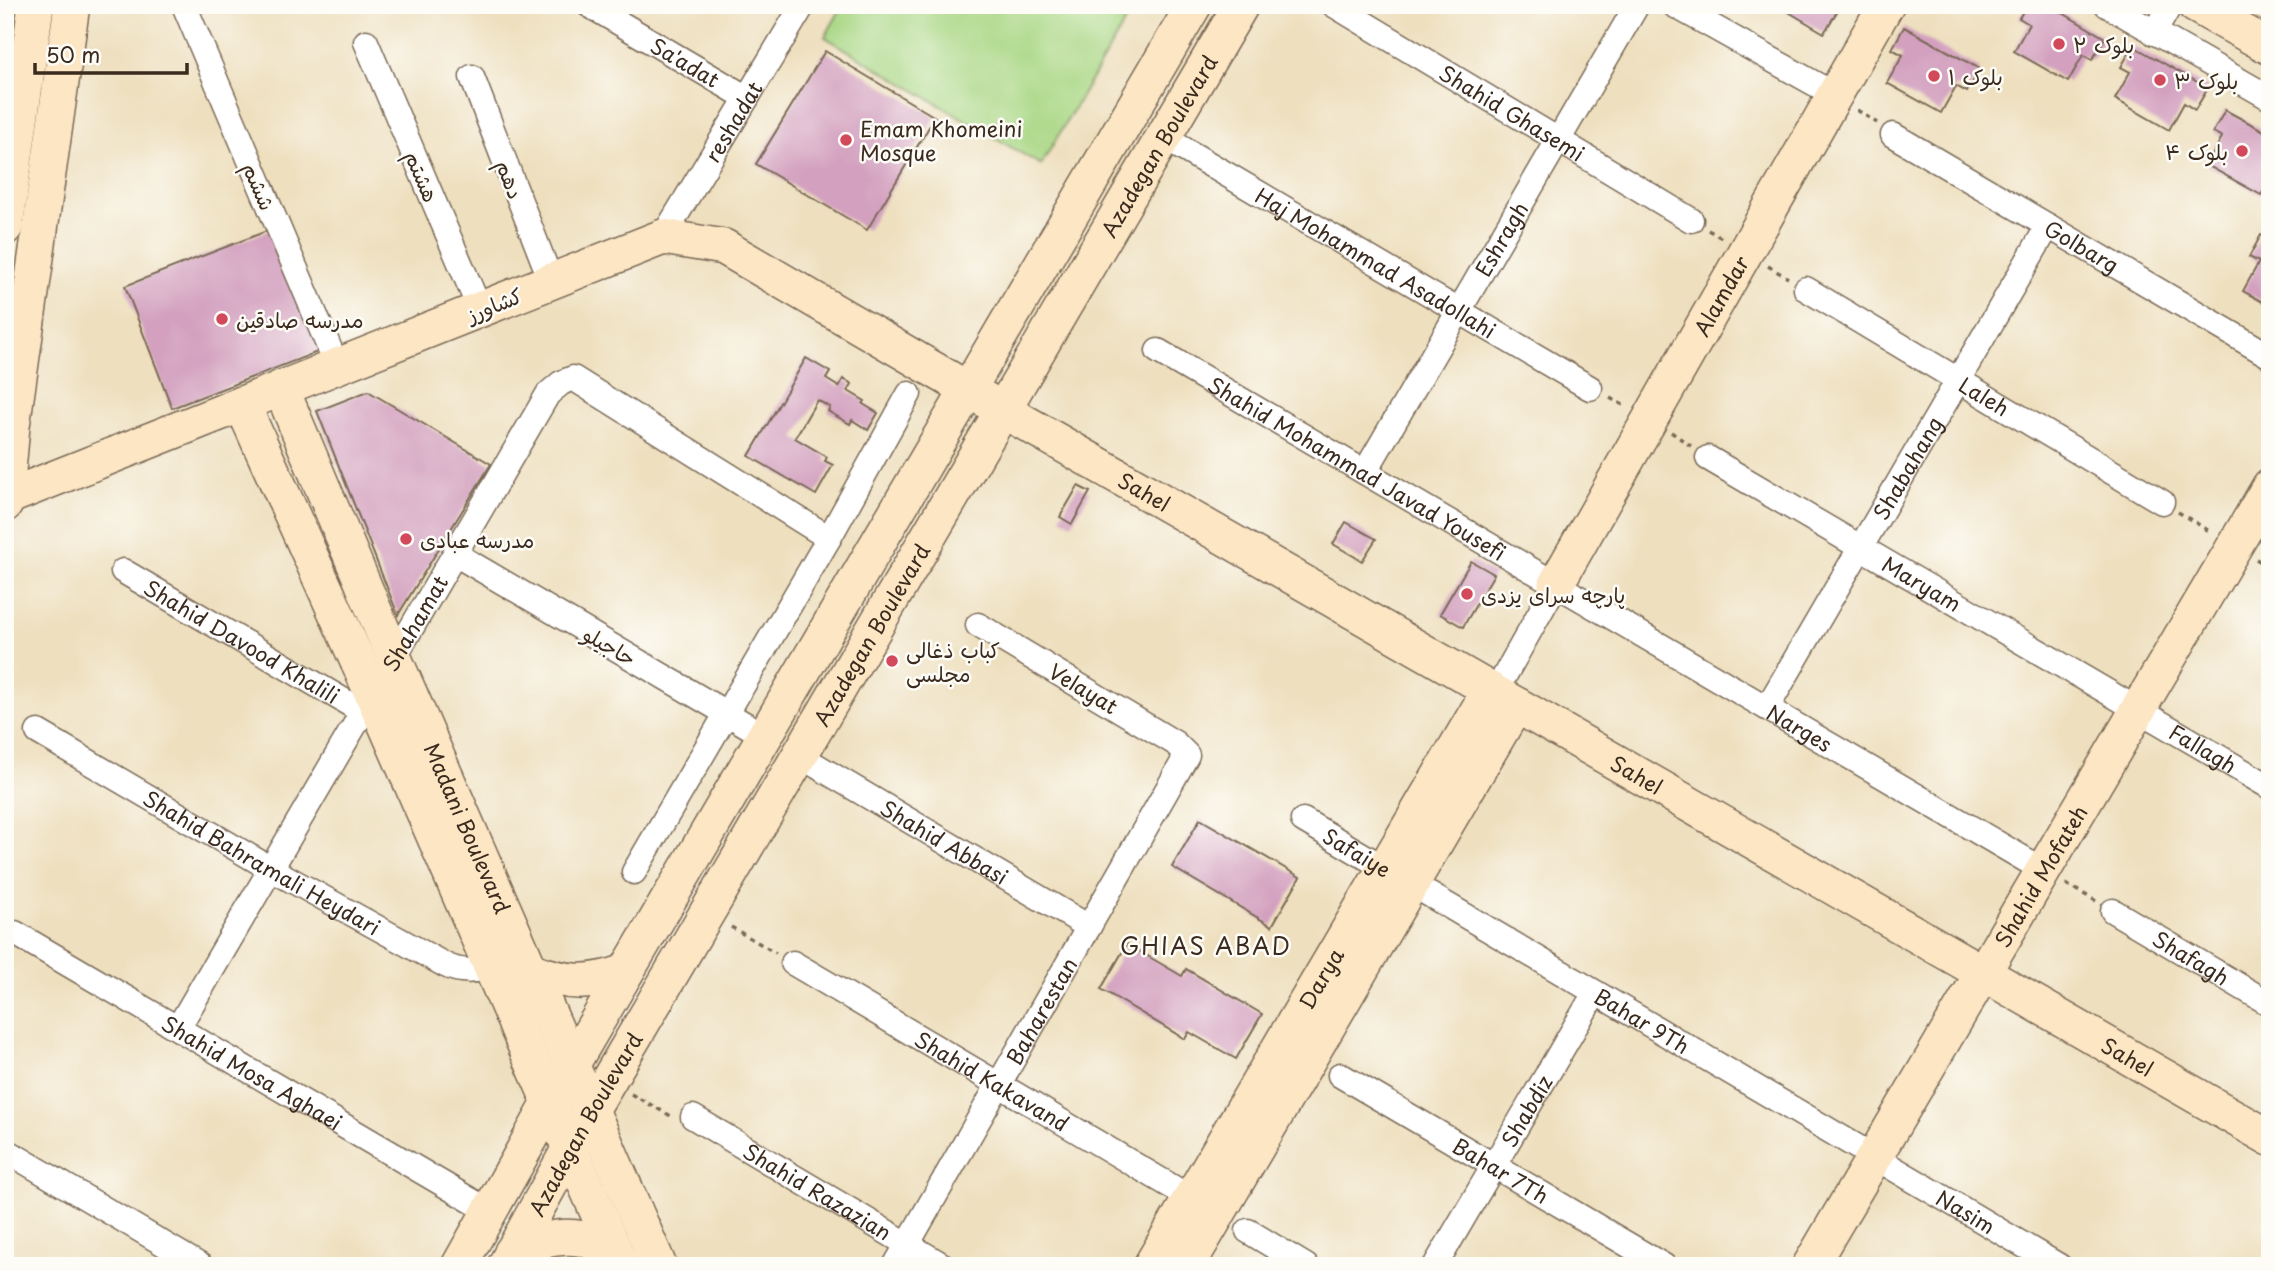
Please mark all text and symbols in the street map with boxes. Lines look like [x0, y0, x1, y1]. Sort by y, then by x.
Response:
place label: بلوک ۲ [2073, 28, 2134, 60]
street label: Sa'adat [645, 29, 726, 95]
scale bar [35, 32, 187, 76]
marker: بلوک ۲ [2051, 36, 2067, 52]
text: 50 m [46, 38, 100, 70]
street label: Azadegan Boulevard [1092, 48, 1225, 243]
street label: Shahid Ghasemi [1433, 56, 1591, 168]
place label: بلوک ۱ [1948, 60, 2003, 92]
place label: بلوک ۳ [2174, 64, 2238, 96]
marker: بلوک ۱ [1926, 68, 1942, 84]
marker: بلوک ۳ [2152, 72, 2168, 88]
street label: reshadat [696, 75, 770, 168]
place label: Emam Khomeini Mosque [860, 112, 1022, 168]
marker: Emam Khomeini Mosque [838, 132, 854, 148]
place label: بلوک ۴ [2165, 135, 2228, 167]
marker: بلوک ۴ [2234, 143, 2250, 159]
street label: هشتم [396, 145, 448, 207]
street label: دهم [487, 155, 533, 204]
street label: ششم [234, 157, 284, 216]
street label: Haj Mohammad Asadollahi [1250, 179, 1502, 345]
street label: Eshragh [1467, 195, 1535, 282]
street label: Golbarg [2039, 211, 2125, 280]
street label: Alamdar [1685, 249, 1756, 342]
street label: کشاورز [459, 278, 527, 330]
place label: مدرسه صادقین [236, 303, 364, 335]
marker: مدرسه صادقین [214, 311, 230, 327]
street label: Shahid Mohammad Javad Yousefi [1202, 368, 1512, 568]
street label: Laleh [1953, 368, 2016, 423]
street label: Shabahang [1864, 410, 1950, 526]
street label: Sahel [1113, 464, 1176, 519]
place label: مدرسه عبادی [420, 523, 534, 555]
marker: مدرسه عبادی [398, 531, 414, 547]
street label: Azadegan Boulevard [805, 537, 937, 731]
street label: Maryam [1876, 548, 1968, 619]
street label: Shahamat [374, 569, 455, 677]
street label: Shahid Davood Khalili [138, 571, 346, 711]
place label: پارچه سرای یزدی [1481, 578, 1625, 610]
marker: پارچه سرای یزدی [1459, 586, 1475, 602]
street label: حاجیلو [577, 616, 643, 673]
place label: کباب ذغالی مجلسی [906, 633, 1000, 689]
marker: کباب ذغالی مجلسی [884, 653, 900, 669]
street label: Velayat [1043, 655, 1125, 721]
street label: Narges [1761, 696, 1838, 759]
street label: Fallagh [2163, 716, 2243, 780]
street label: Madani Boulevard [417, 738, 519, 918]
street label: Sahel [1605, 747, 1669, 802]
street label: Shahid Bahramali Heydari [137, 781, 386, 942]
street label: Shahid Abbasi [875, 791, 1015, 892]
street label: Shahid Mofateh [1986, 799, 2095, 953]
street label: Safaiye [1317, 819, 1397, 885]
street label: Shafagh [2147, 922, 2236, 993]
district label: GHIAS ABAD [1120, 928, 1292, 963]
street label: Darya [1290, 941, 1351, 1015]
street label: Baharestan [997, 951, 1084, 1070]
street label: Bahar 9Th [1589, 980, 1696, 1061]
street label: Shahid Mosa Aghaei [156, 1007, 348, 1138]
street label: Shahid Kakavand [909, 1022, 1075, 1138]
street label: Azadegan Boulevard [520, 1026, 650, 1221]
street label: Sahel [2096, 1029, 2160, 1084]
street label: Shabdiz [1492, 1069, 1560, 1153]
street label: Bahar 7Th [1447, 1129, 1555, 1211]
street label: Shahid Razazian [737, 1134, 898, 1248]
street label: Nasim [1931, 1181, 2002, 1241]

